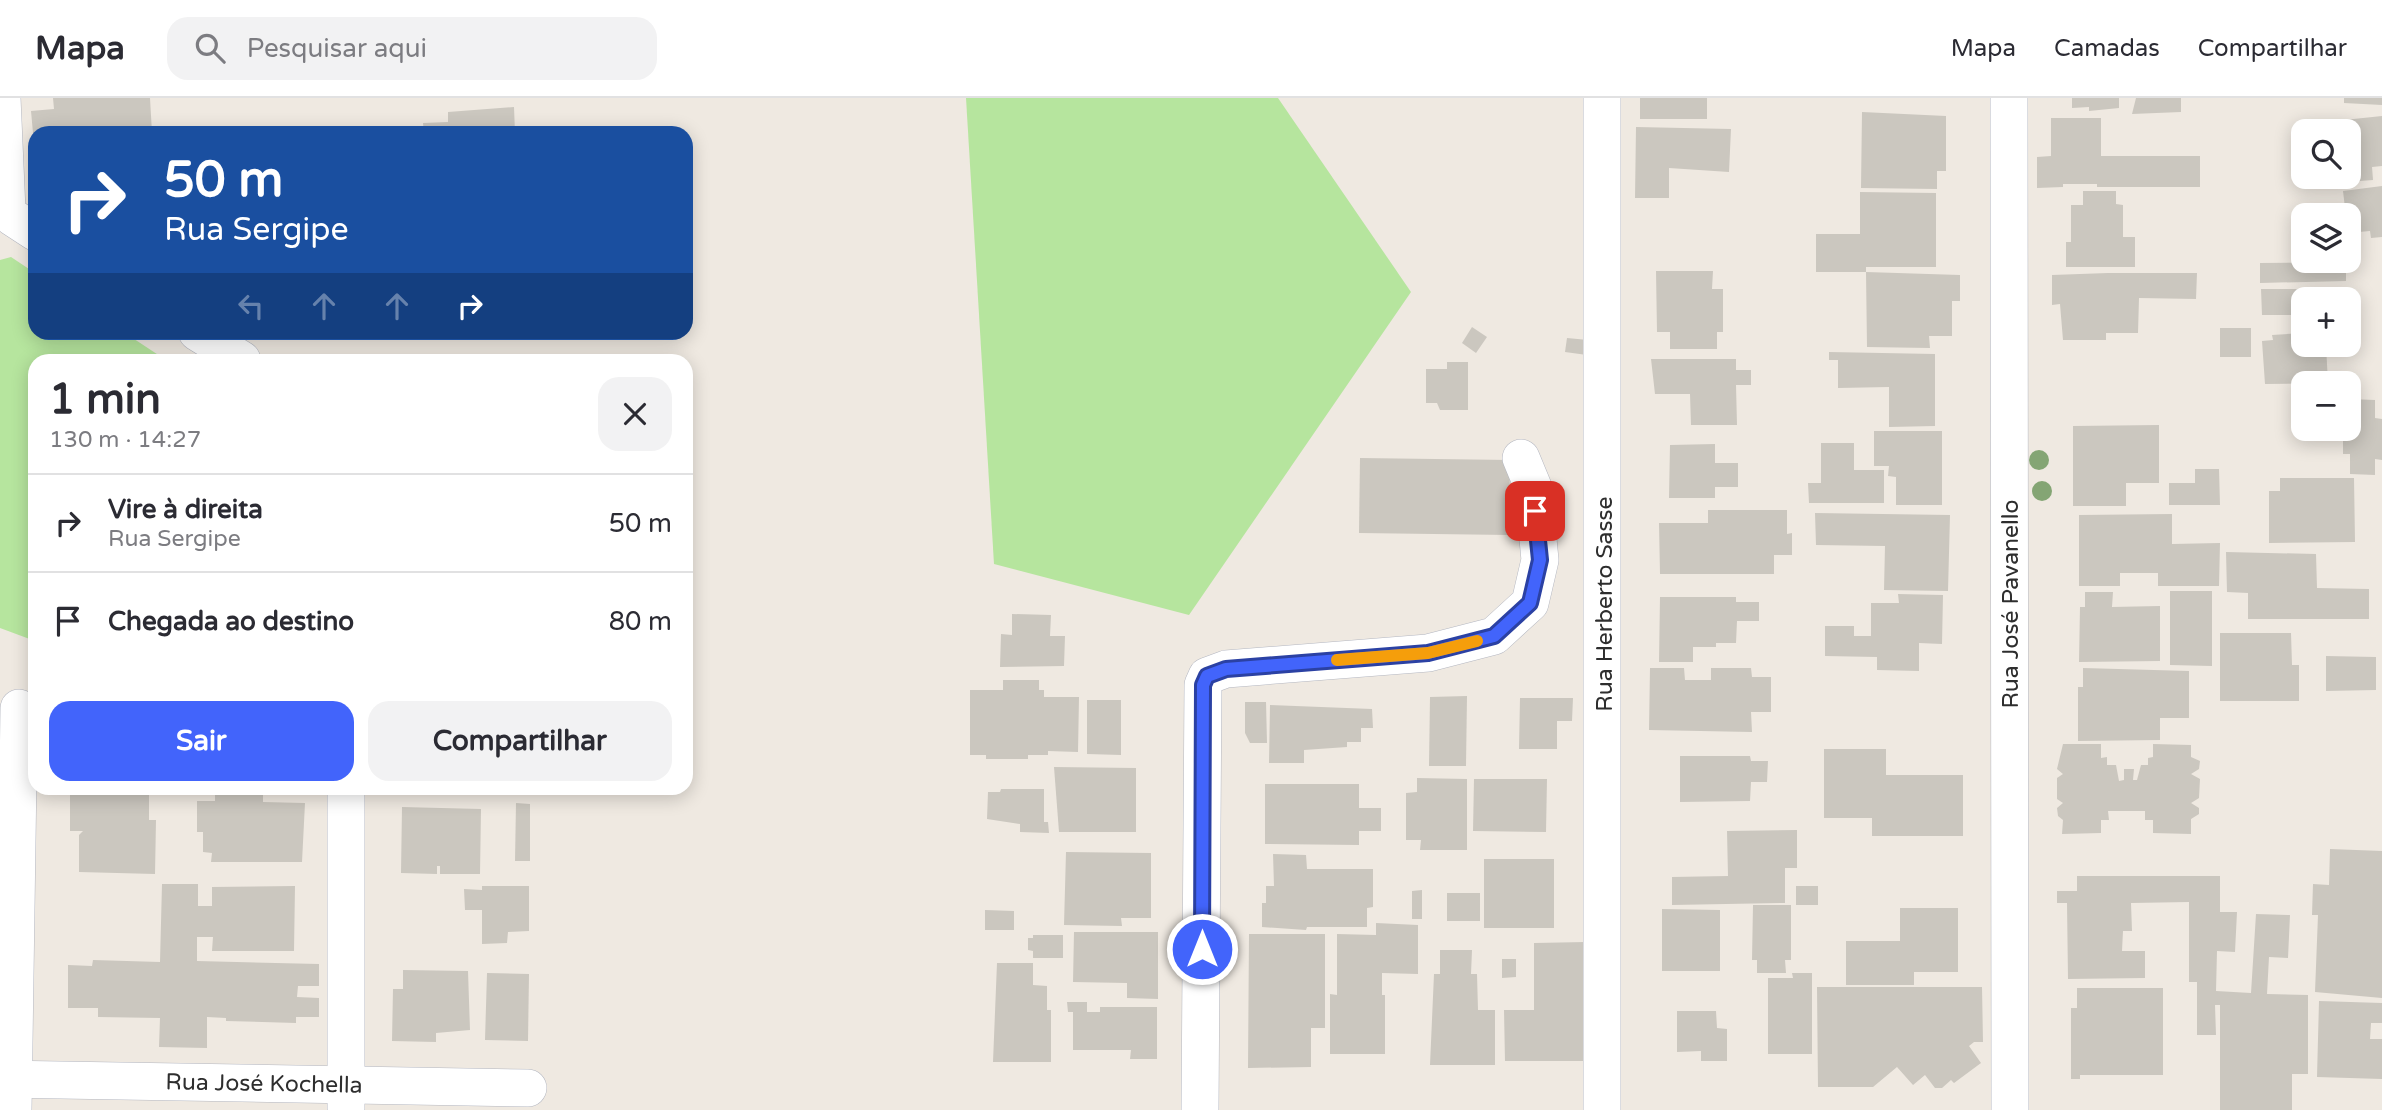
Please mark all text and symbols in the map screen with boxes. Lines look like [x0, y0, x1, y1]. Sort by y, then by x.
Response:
search box [167, 17, 657, 80]
text: Mapa [35, 29, 125, 68]
icon: search [191, 29, 229, 67]
text: Pesquisar aqui [247, 33, 427, 64]
text: Mapa [1951, 34, 2016, 63]
text: Camadas [2054, 34, 2160, 63]
text: Compartilhar [2198, 34, 2347, 63]
map controls [2291, 119, 2361, 441]
button: search [2291, 119, 2361, 189]
text: 50 m [164, 151, 283, 210]
icon: right [49, 154, 140, 245]
button: layers [2291, 203, 2361, 273]
text: Rua Sergipe [164, 211, 349, 249]
icon: left [232, 287, 270, 325]
icon: ahead [305, 287, 343, 325]
icon: ahead [378, 287, 416, 325]
icon: right [451, 287, 489, 325]
button: + [2291, 287, 2361, 357]
button: − [2291, 371, 2361, 441]
text: 1 min [49, 374, 161, 425]
button: close [598, 377, 672, 451]
text: 130 m · 14:27 [49, 426, 201, 454]
pin [1505, 481, 1565, 541]
icon: arrive [1516, 492, 1554, 530]
text: Vire à direita [108, 494, 263, 525]
street label: Rua Herberto Sasse [1591, 496, 1619, 712]
street label: Rua José Pavanello [1997, 499, 2025, 709]
icon: right [49, 504, 87, 542]
text: 50 m [609, 508, 672, 539]
text: Rua Sergipe [108, 525, 241, 553]
icon: arrive [49, 602, 87, 640]
text: Chegada ao destino [108, 606, 354, 637]
text: 80 m [609, 606, 672, 637]
button: Sair [49, 701, 354, 781]
button: Compartilhar [368, 701, 672, 781]
position arrow [1165, 912, 1239, 986]
street label: Rua José Kochella [165, 1068, 363, 1100]

